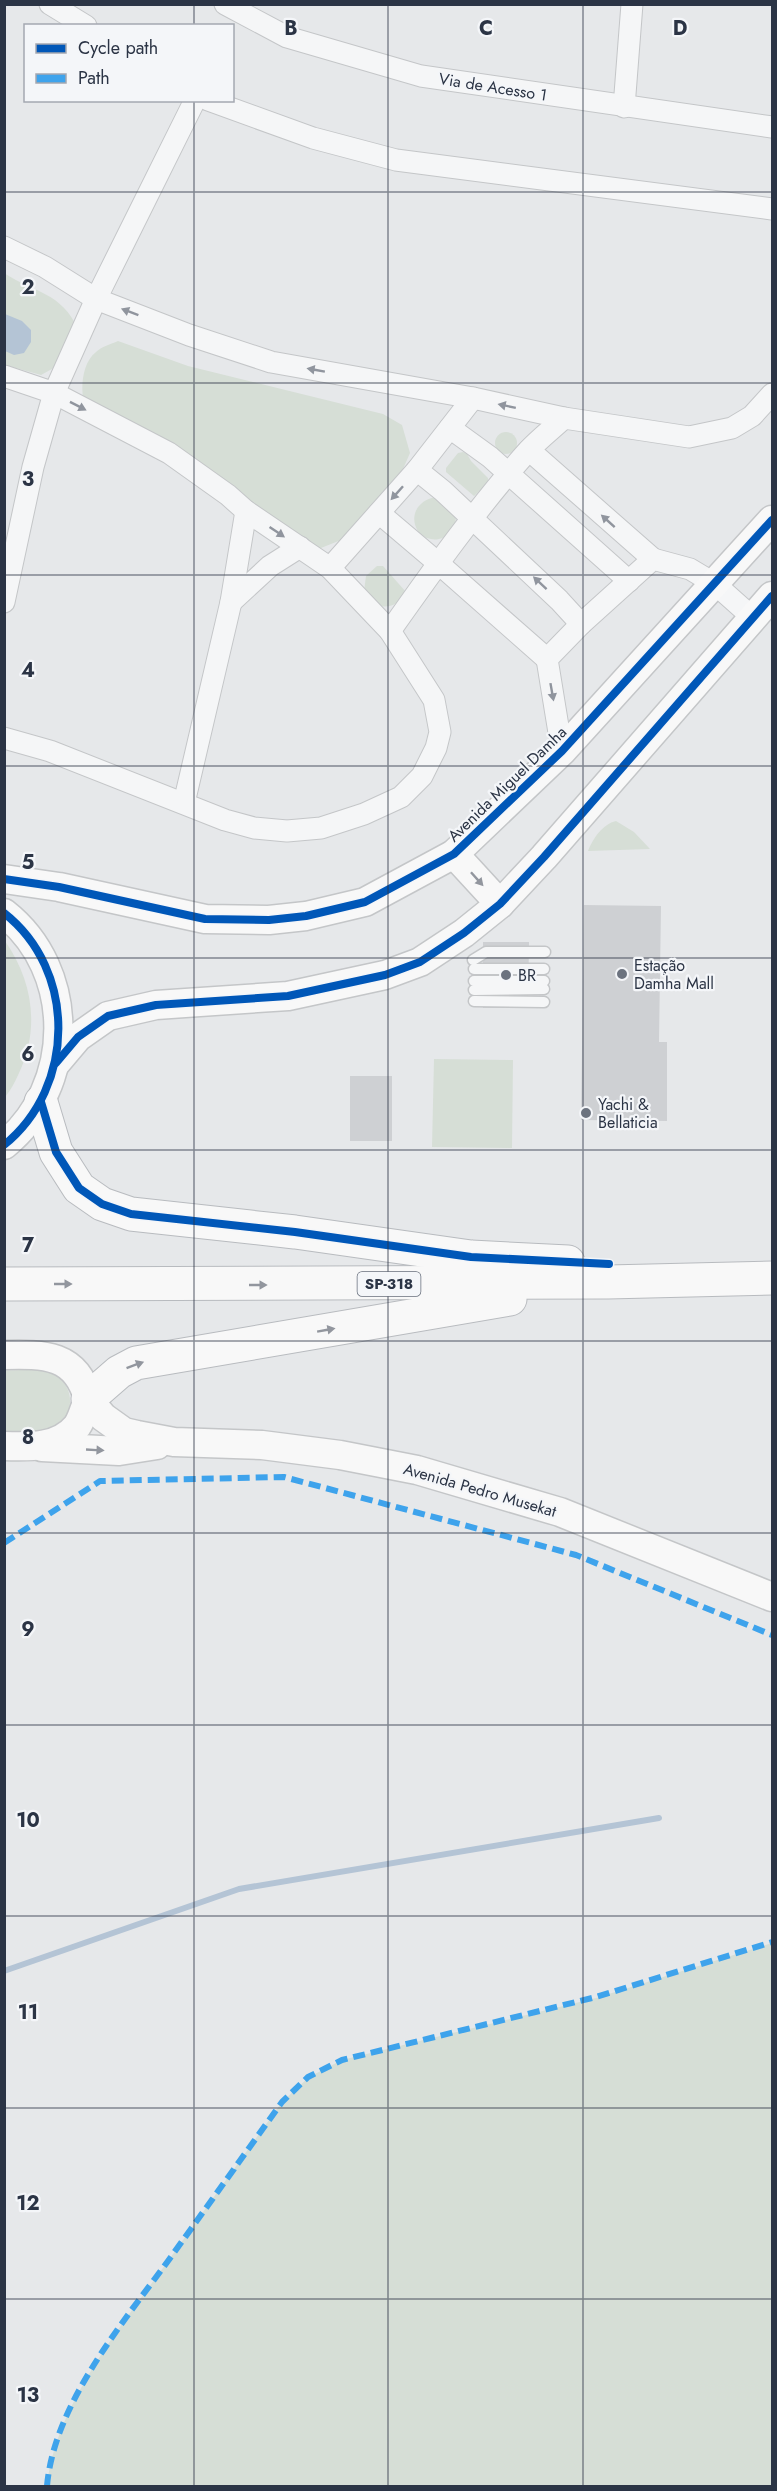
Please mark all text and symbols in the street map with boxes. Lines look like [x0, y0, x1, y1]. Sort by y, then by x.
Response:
text: B [284, 14, 298, 43]
text: C [479, 14, 493, 43]
text: D [673, 14, 687, 43]
legend [24, 24, 234, 102]
text: Cycle path [78, 35, 158, 61]
text: Path [78, 65, 110, 91]
street label: Via de Acesso 1 [437, 67, 549, 107]
text: 2 [21, 273, 35, 302]
one-way arrow [121, 307, 139, 316]
one-way arrow [306, 365, 325, 374]
one-way arrow [69, 400, 87, 410]
one-way arrow [498, 400, 517, 410]
text: 3 [22, 465, 34, 494]
one-way arrow [391, 485, 404, 500]
one-way arrow [601, 515, 616, 528]
one-way arrow [269, 526, 285, 538]
one-way arrow [533, 576, 547, 590]
text: 4 [21, 656, 35, 685]
one-way arrow [548, 682, 557, 701]
street label: Avenida Miguel Damha [442, 721, 572, 847]
text: 5 [22, 848, 35, 877]
one-way arrow [470, 871, 483, 886]
place label: Estação Damha Mall [634, 954, 714, 995]
place label: BR [518, 964, 536, 987]
marker: Estação Damha Mall [615, 967, 629, 981]
marker: BR [499, 968, 513, 982]
text: 6 [21, 1040, 35, 1069]
place label: Yachi & Bellaticia [598, 1093, 658, 1134]
marker: Yachi & Bellaticia [579, 1106, 593, 1120]
text: 7 [22, 1231, 35, 1260]
road number: SP-318 [358, 1272, 420, 1296]
one-way arrow [53, 1279, 72, 1289]
one-way arrow [248, 1280, 267, 1290]
one-way arrow [317, 1326, 336, 1335]
one-way arrow [126, 1360, 144, 1370]
text: 8 [22, 1423, 34, 1452]
one-way arrow [85, 1445, 104, 1455]
street label: Avenida Pedro Musekat [401, 1457, 559, 1523]
text: 9 [21, 1615, 35, 1644]
text: 10 [16, 1806, 40, 1835]
text: 11 [18, 1998, 38, 2027]
text: 12 [16, 2189, 40, 2218]
text: 13 [17, 2381, 39, 2410]

